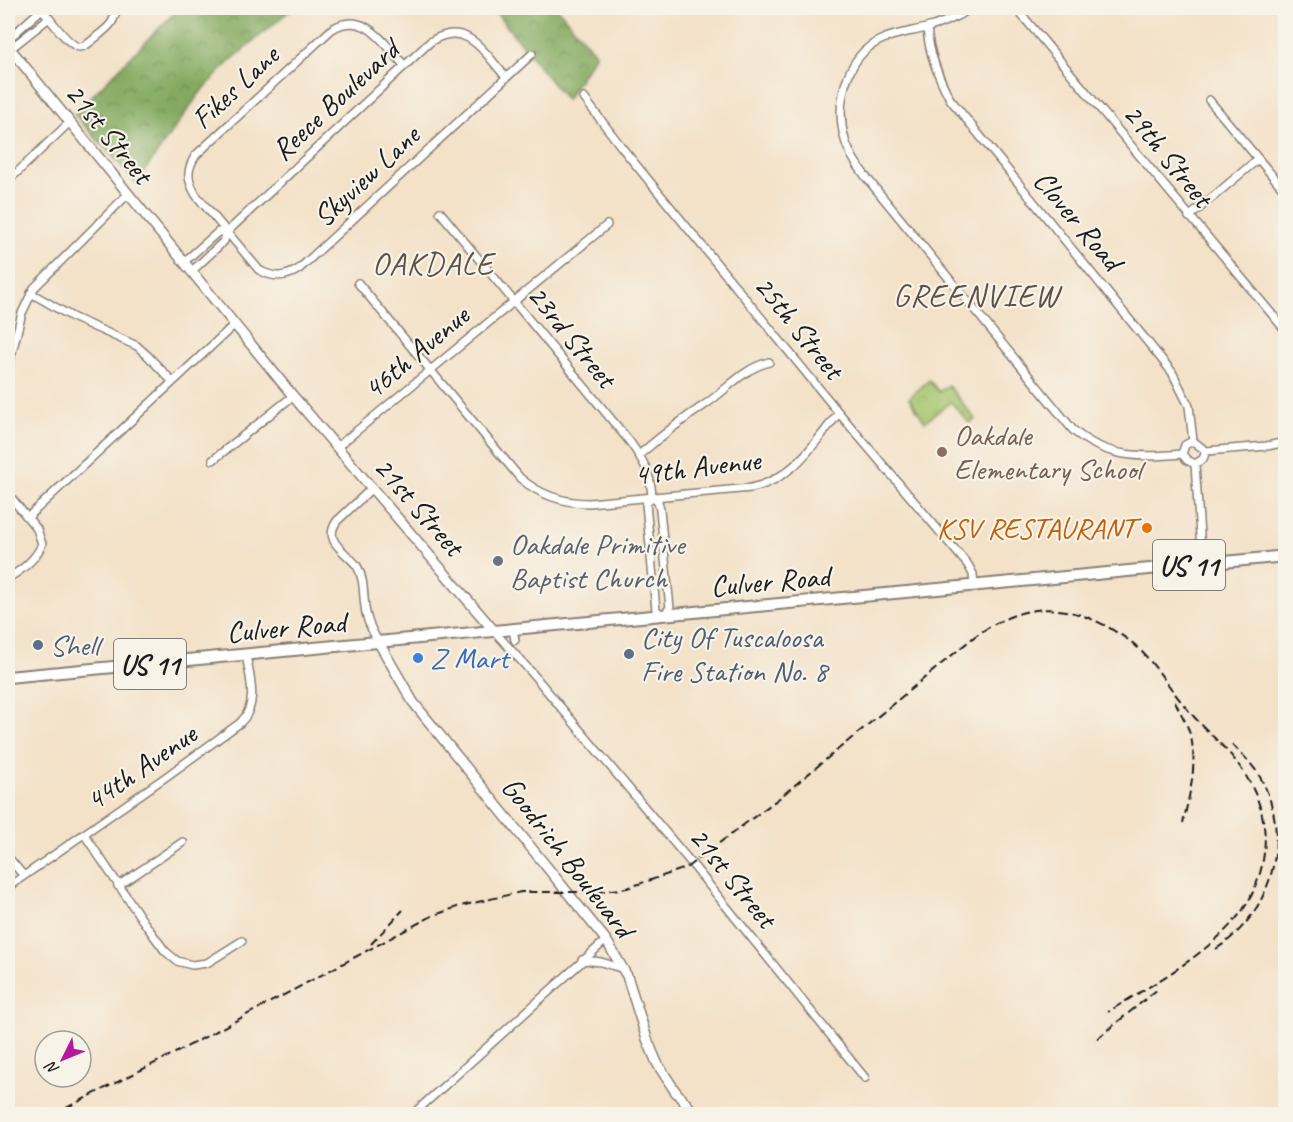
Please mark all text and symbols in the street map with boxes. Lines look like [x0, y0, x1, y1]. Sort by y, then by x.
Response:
street label: Reece Boulevard [263, 29, 410, 169]
street label: Fikes Lane [183, 35, 288, 137]
street label: 21st Street [57, 75, 163, 194]
street label: 29th Street [1115, 95, 1223, 217]
street label: Skyview Lane [305, 115, 429, 235]
street label: Clover Road [1025, 162, 1134, 281]
district label: OAKDALE [372, 243, 497, 284]
street label: 25th Street [746, 267, 854, 389]
district label: GREENVIEW [893, 275, 1064, 316]
street label: 23rd Street [519, 277, 627, 398]
street label: 46th Avenue [355, 295, 479, 407]
place label: Oakdale Elementary School [954, 416, 1146, 488]
street label: 49th Avenue [632, 440, 765, 494]
marker: Oakdale Elementary School [935, 445, 949, 459]
street label: 21st Street [366, 449, 474, 566]
place label: KSV RESTAURANT [937, 509, 1142, 547]
marker: KSV RESTAURANT [1140, 521, 1154, 535]
place label: Oakdale Primitive Baptist Church [510, 525, 687, 597]
road number: US 11 [1153, 540, 1225, 590]
marker: Oakdale Primitive Baptist Church [491, 554, 505, 568]
street label: Culver Road [709, 557, 835, 605]
street label: Culver Road [225, 603, 351, 651]
place label: City Of Tuscaloosa Fire Station No. 8 [641, 618, 830, 690]
place label: Shell [50, 626, 104, 664]
marker: Shell [31, 638, 45, 652]
road number: US 11 [114, 639, 186, 689]
place label: Z Mart [430, 639, 511, 677]
marker: City Of Tuscaloosa Fire Station No. 8 [622, 647, 636, 661]
marker: Z Mart [411, 651, 425, 665]
street label: 44th Avenue [78, 714, 206, 819]
street label: Goodrich Boulevard [493, 769, 645, 948]
street label: 21st Street [681, 819, 787, 938]
north arrow [33, 1029, 93, 1089]
text: N [40, 1056, 63, 1079]

